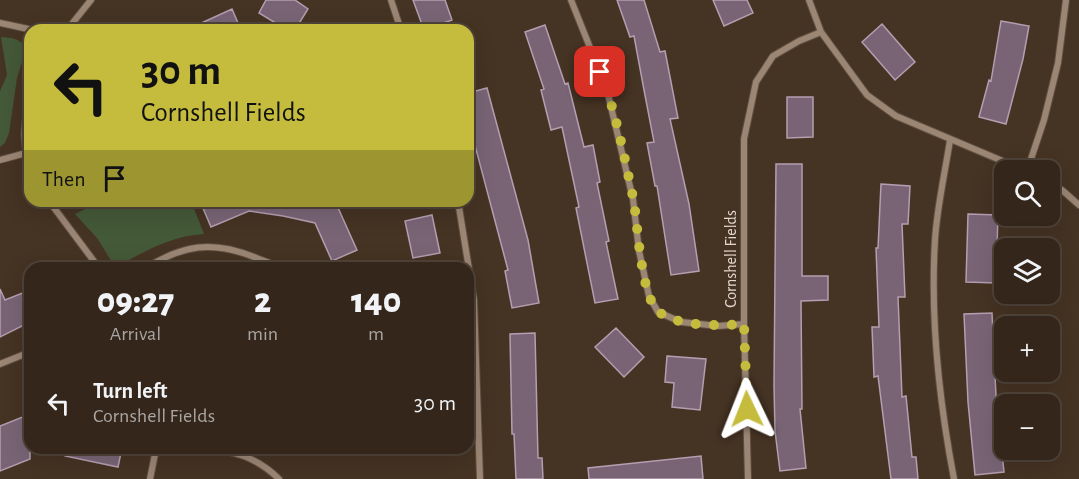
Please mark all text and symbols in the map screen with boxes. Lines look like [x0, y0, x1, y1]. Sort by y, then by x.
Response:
pin [574, 46, 625, 97]
icon: left [42, 48, 120, 126]
text: 30 m [141, 50, 221, 92]
icon: arrive [583, 55, 616, 88]
text: Cornshell Fields [141, 99, 306, 126]
map controls [994, 160, 1060, 460]
button: search [994, 160, 1060, 226]
icon: arrive [98, 162, 131, 195]
text: Then [42, 168, 86, 190]
street label: Cornshell Fields [723, 210, 739, 308]
button: layers [994, 238, 1060, 304]
text: 09:27 [97, 283, 174, 319]
text: 2 [254, 283, 271, 319]
text: 140 [351, 283, 401, 319]
button: + [994, 316, 1060, 382]
text: Arrival [110, 324, 161, 344]
text: min [247, 324, 278, 344]
text: m [368, 324, 384, 344]
position arrow [715, 377, 779, 441]
text: Turn left [93, 380, 167, 402]
icon: left [42, 387, 75, 420]
text: 30 m [414, 392, 456, 414]
button: − [994, 394, 1060, 460]
text: Cornshell Fields [93, 406, 215, 426]

